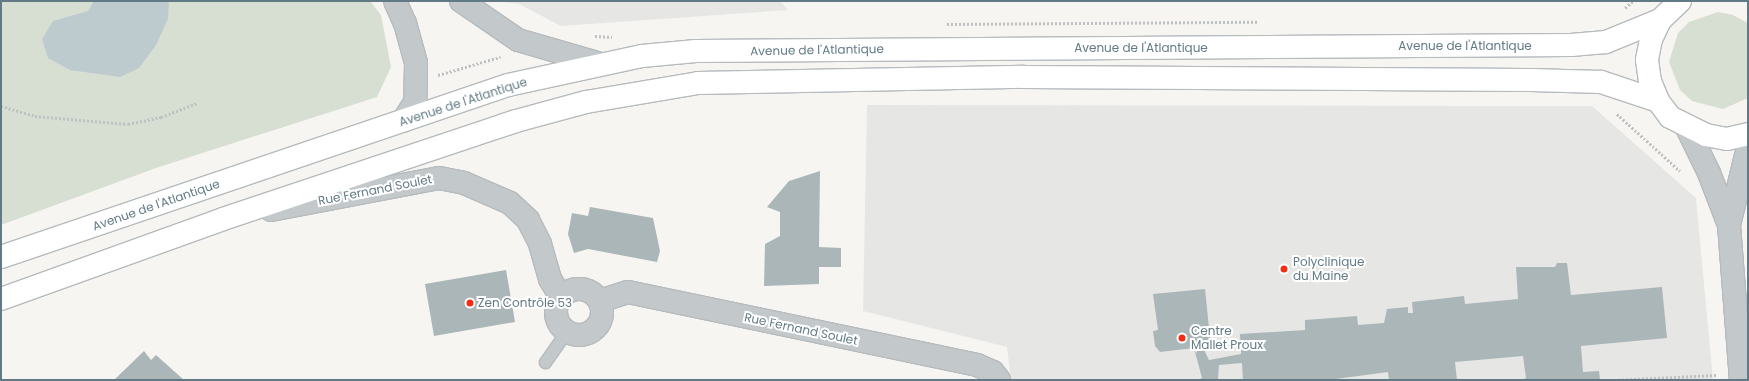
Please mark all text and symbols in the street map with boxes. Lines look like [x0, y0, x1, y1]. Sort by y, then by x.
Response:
street label: Avenue de l'Atlantique [1398, 39, 1532, 53]
street label: Avenue de l'Atlantique [1074, 41, 1208, 55]
street label: Avenue de l'Atlantique [750, 42, 884, 58]
street label: Avenue de l'Atlantique [397, 75, 529, 129]
street label: Rue Fernand Soulet [317, 172, 433, 208]
street label: Avenue de l'Atlantique [90, 176, 222, 234]
place label: Polyclinique du Maine [1293, 255, 1364, 283]
marker: Polyclinique du Maine [1278, 263, 1290, 275]
place label: Zen Contrôle 53 [478, 296, 572, 310]
marker: Zen Contrôle 53 [465, 298, 475, 308]
street label: Rue Fernand Soulet [743, 310, 859, 348]
place label: Centre Mallet Proux [1191, 324, 1263, 352]
marker: Centre Mallet Proux [1176, 332, 1188, 344]

